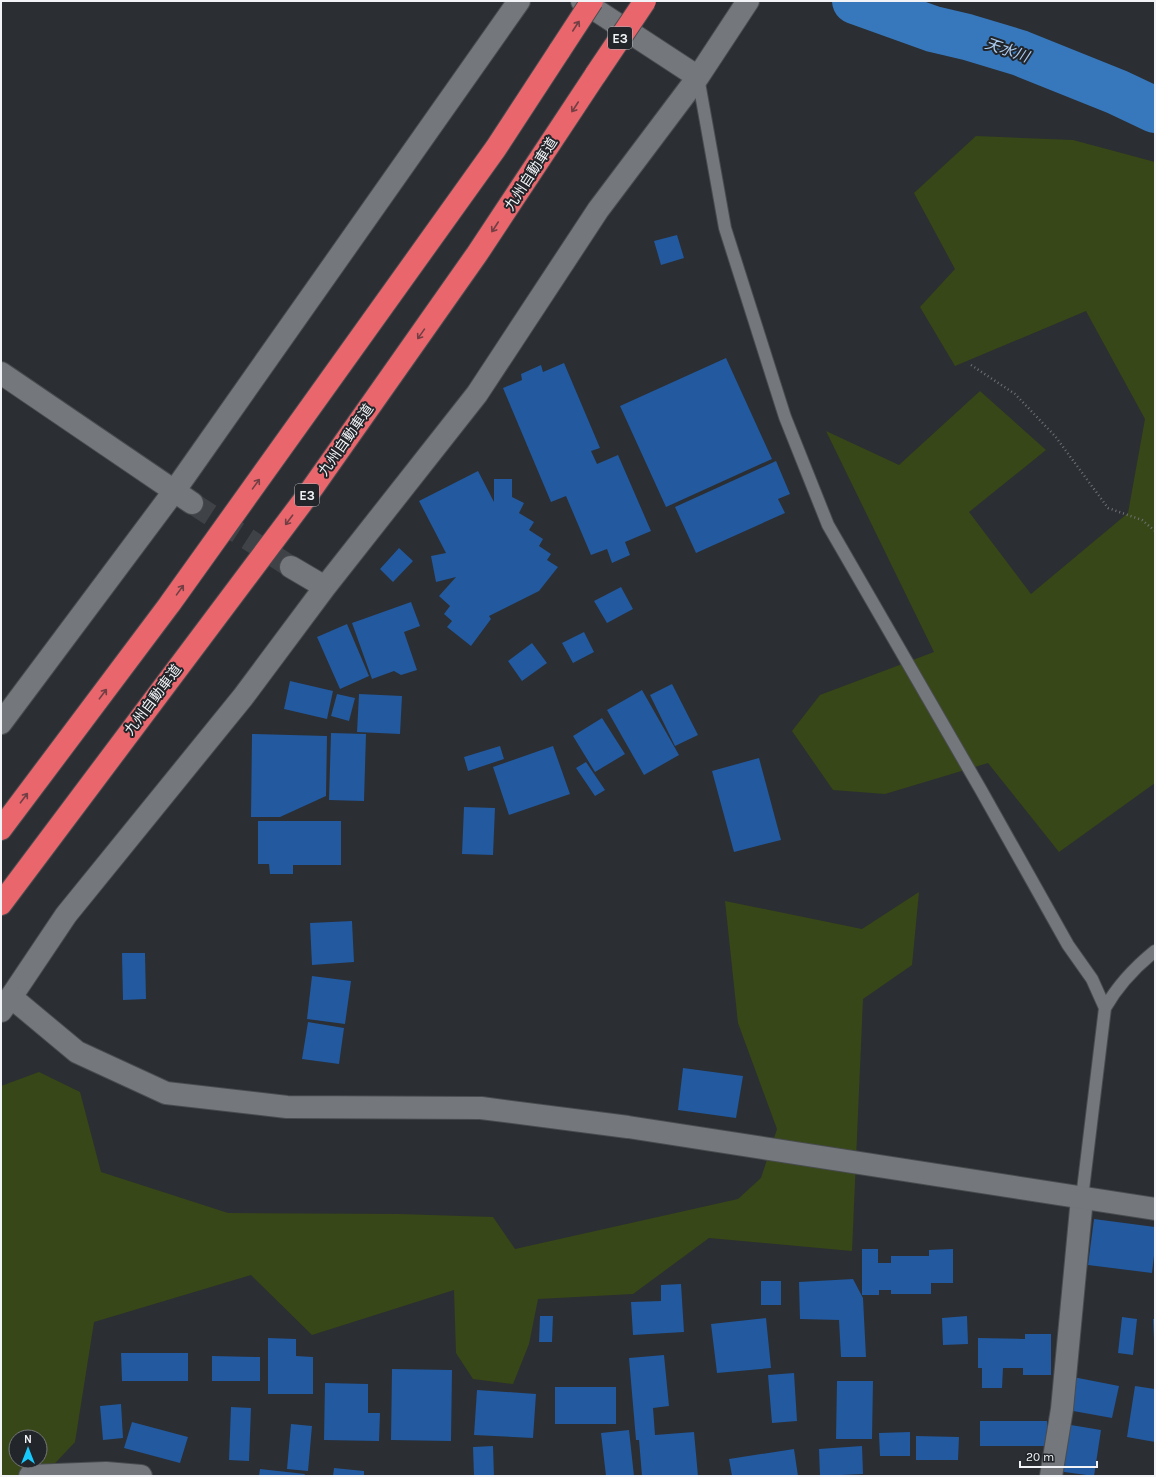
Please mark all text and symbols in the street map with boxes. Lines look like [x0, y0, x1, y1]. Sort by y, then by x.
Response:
one-way arrow [572, 20, 580, 31]
road number: E3 [608, 27, 632, 49]
water label: 天水川 [983, 34, 1033, 66]
one-way arrow [571, 101, 579, 112]
street label: 九州自動車道 [501, 134, 561, 214]
one-way arrow [491, 221, 499, 233]
one-way arrow [417, 328, 425, 339]
street label: 九州自動車道 [315, 401, 377, 479]
one-way arrow [252, 479, 260, 490]
road number: E3 [295, 484, 319, 506]
one-way arrow [285, 514, 293, 525]
one-way arrow [176, 584, 185, 595]
street label: 九州自動車道 [121, 661, 185, 739]
one-way arrow [98, 688, 107, 699]
one-way arrow [20, 792, 29, 803]
north arrow [8, 1429, 48, 1469]
text: N [24, 1433, 32, 1446]
scale bar [1020, 1443, 1097, 1469]
text: 20 m [1026, 1450, 1054, 1464]

